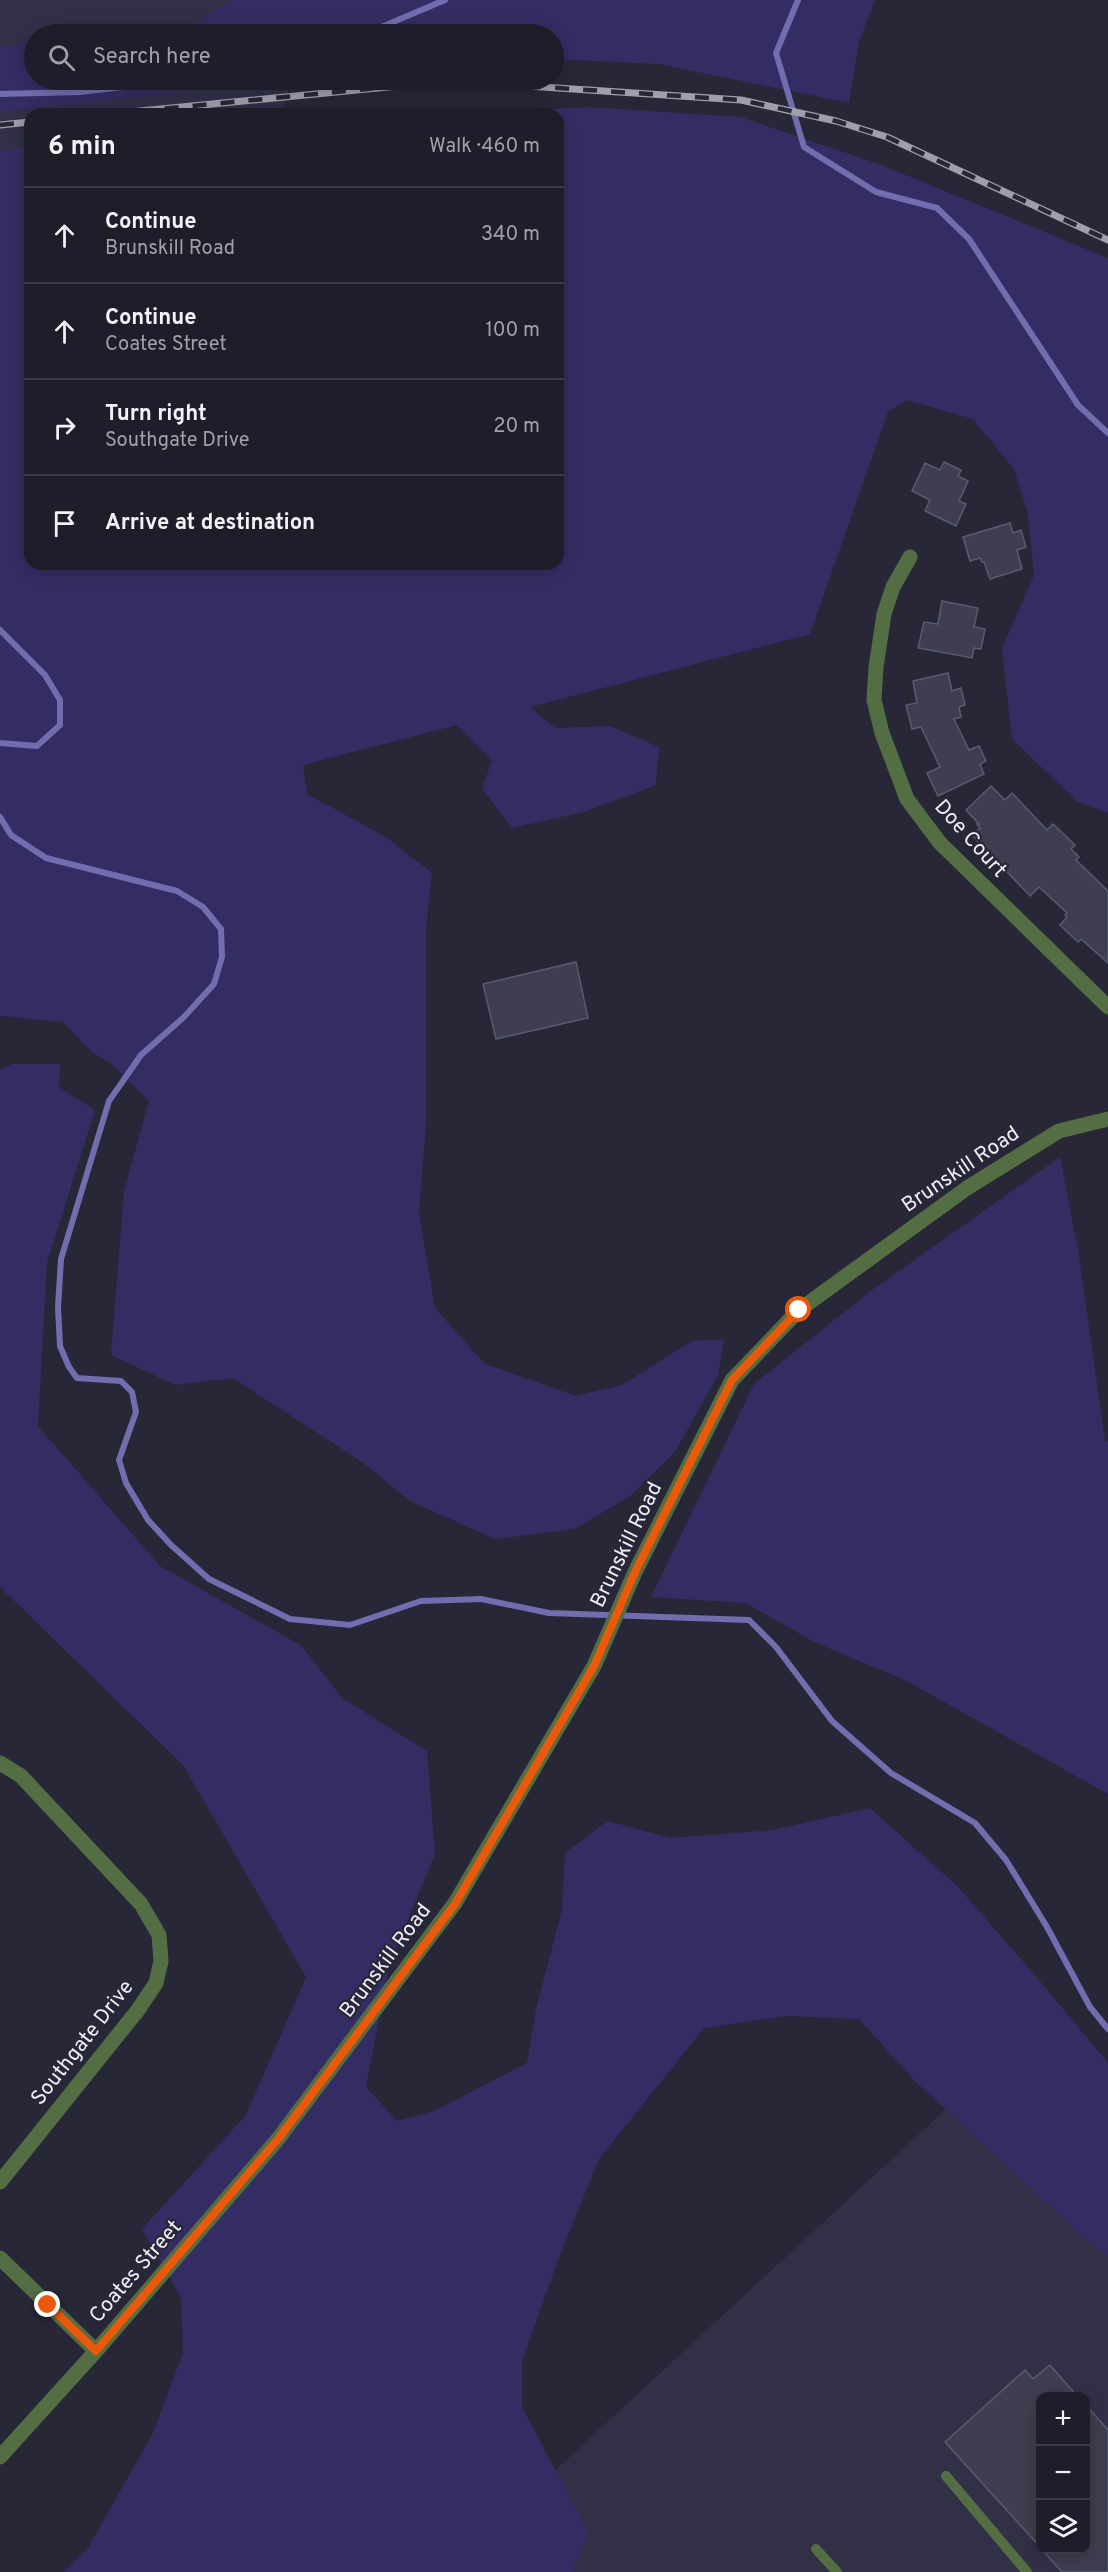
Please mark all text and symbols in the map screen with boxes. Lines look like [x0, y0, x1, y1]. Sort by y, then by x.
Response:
search box [24, 24, 564, 90]
icon: search [45, 41, 78, 74]
text: Search here [93, 44, 211, 71]
text: 6 min [48, 131, 116, 164]
text: Walk · 460 m [429, 134, 540, 160]
text: Continue [105, 209, 196, 236]
icon: ahead [48, 219, 81, 252]
text: 340 m [481, 222, 540, 248]
text: Brunskill Road [105, 236, 235, 262]
text: Continue [105, 305, 196, 332]
icon: ahead [48, 315, 81, 348]
text: 100 m [485, 318, 540, 344]
text: Coates Street [105, 332, 227, 358]
text: Turn right [105, 401, 207, 428]
icon: right [48, 411, 81, 444]
text: 20 m [493, 414, 540, 440]
text: Southgate Drive [105, 428, 250, 454]
icon: arrive [48, 507, 81, 540]
text: Arrive at destination [105, 510, 315, 537]
street label: Doe Court [928, 794, 1012, 884]
street label: Brunskill Road [897, 1121, 1025, 1219]
route start [785, 1296, 811, 1322]
street label: Brunskill Road [585, 1478, 669, 1612]
street label: Brunskill Road [334, 1898, 438, 2024]
street label: Southgate Drive [26, 1975, 140, 2111]
street label: Coates Street [84, 2215, 188, 2329]
route end [34, 2291, 60, 2317]
map controls [1036, 2392, 1090, 2554]
button: + [1036, 2392, 1090, 2446]
button: − [1036, 2446, 1090, 2500]
button: layers [1036, 2500, 1090, 2554]

